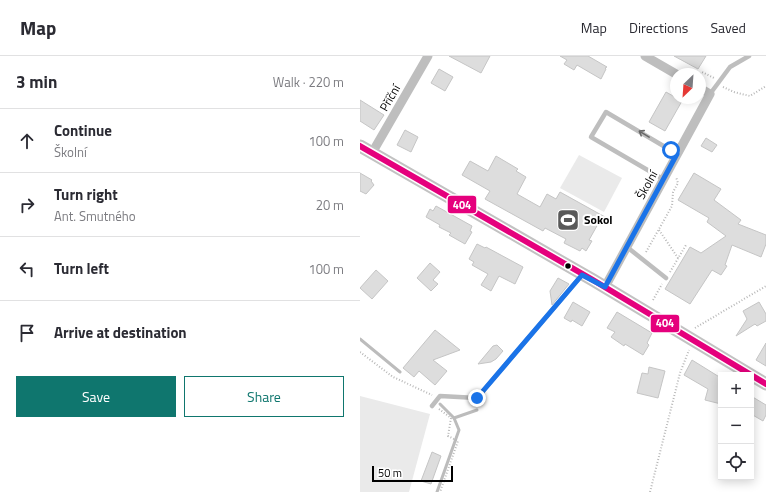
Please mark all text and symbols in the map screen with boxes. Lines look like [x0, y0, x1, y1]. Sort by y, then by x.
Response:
text: Map [20, 13, 56, 42]
text: Map [581, 17, 607, 38]
text: Directions [629, 17, 688, 38]
text: Saved [710, 17, 746, 38]
north arrow [670, 68, 706, 104]
text: 3 min [16, 69, 57, 95]
text: Walk · 220 m [273, 72, 344, 92]
street label: Příční [374, 80, 406, 115]
text: Continue [54, 119, 112, 142]
one-way arrow [638, 129, 650, 137]
icon: ahead [16, 130, 38, 152]
text: 100 m [308, 131, 344, 151]
route start [662, 141, 680, 159]
text: Školní [54, 142, 87, 162]
street label: Školní [631, 166, 663, 203]
text: Turn right [54, 183, 118, 206]
icon: right [16, 194, 38, 216]
text: 20 m [316, 195, 344, 215]
line badge: 404 [447, 195, 477, 214]
text: 404 [453, 197, 471, 213]
text: Ant. Smutného [54, 206, 136, 226]
sports icon: Sokol [555, 207, 581, 233]
place label: Sokol [584, 210, 613, 229]
text: Turn left [54, 257, 109, 280]
icon: left [16, 258, 38, 280]
text: 100 m [308, 259, 344, 279]
unlabelled marker [563, 261, 573, 271]
line badge: 404 [650, 314, 680, 333]
text: 404 [656, 315, 674, 331]
text: Arrive at destination [54, 321, 187, 344]
icon: arrive [16, 322, 38, 344]
map controls [718, 372, 754, 480]
button: + [718, 372, 754, 408]
button: Save [16, 376, 176, 417]
button: Share [184, 376, 344, 417]
route end [468, 389, 486, 407]
button: − [718, 408, 754, 444]
button: locate [718, 444, 754, 480]
scale bar [372, 464, 453, 483]
text: 50 m [378, 465, 402, 481]

